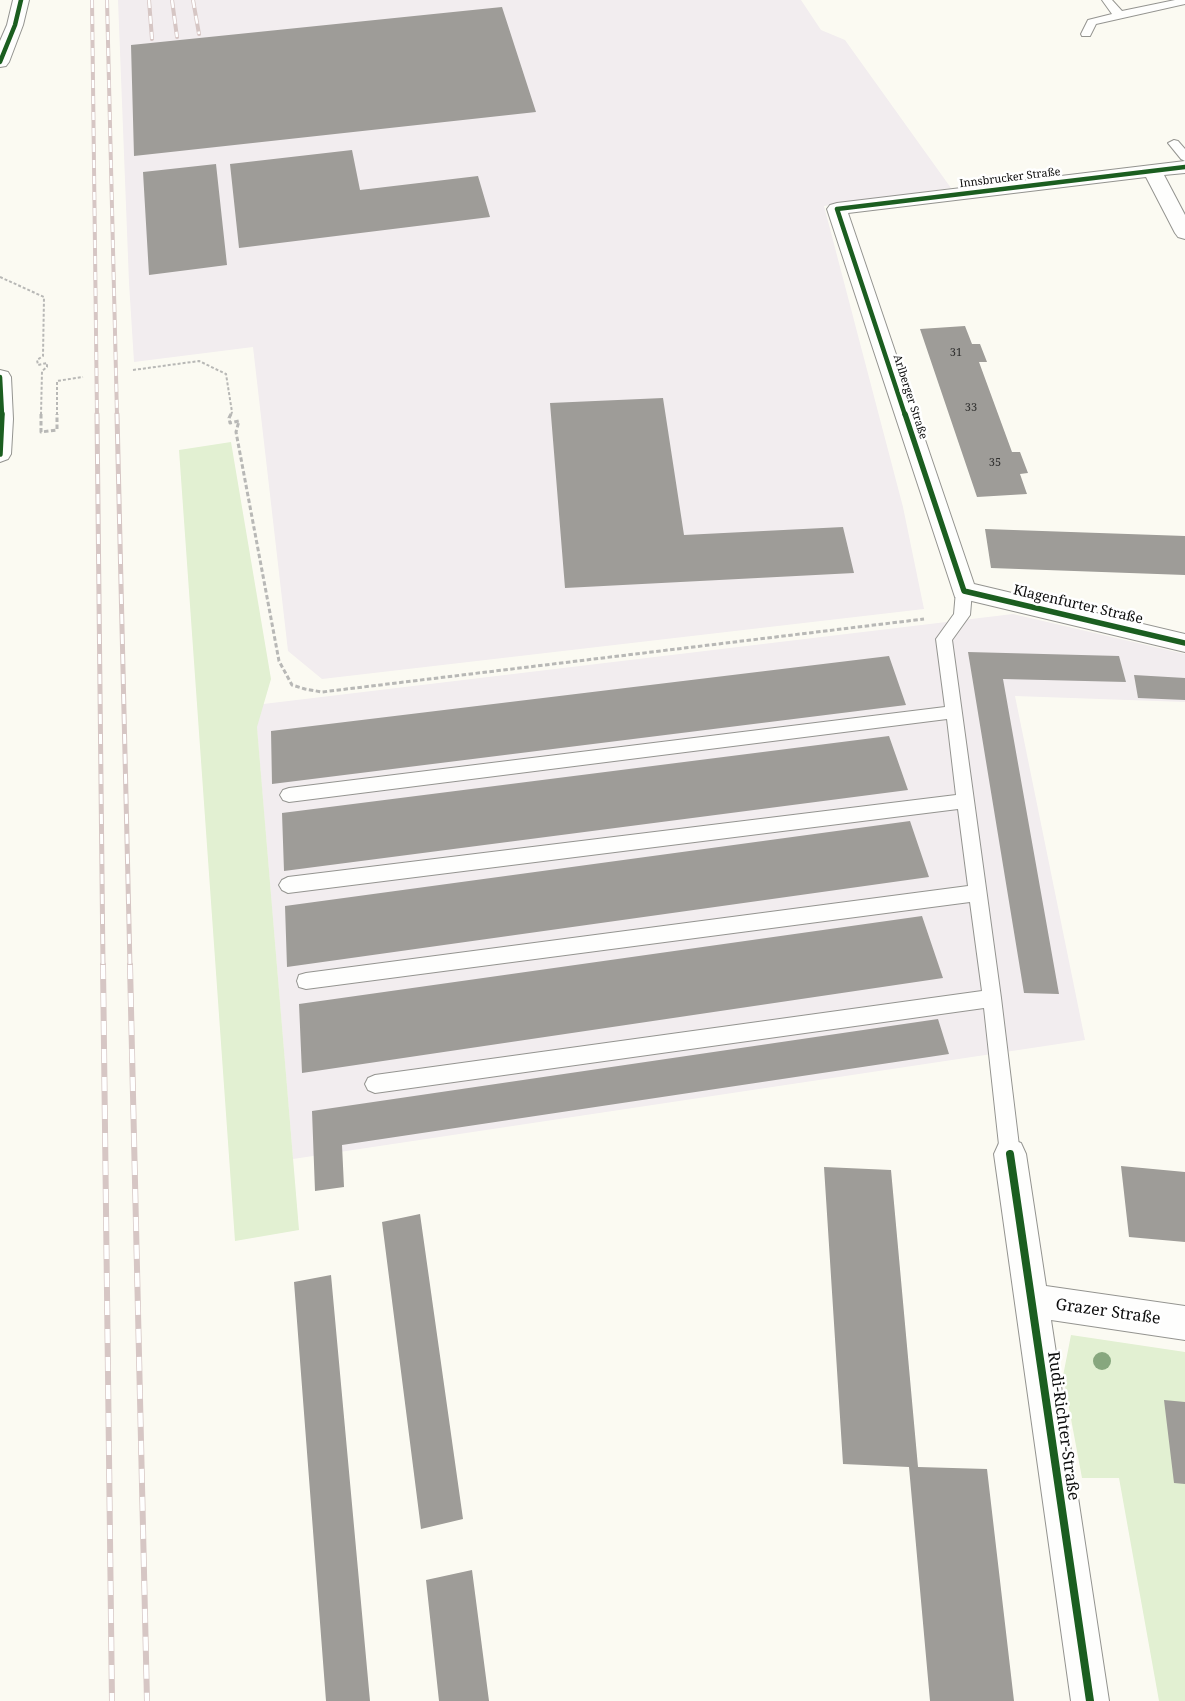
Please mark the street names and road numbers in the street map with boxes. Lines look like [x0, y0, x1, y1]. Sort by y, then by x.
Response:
street label: Innsbrucker Straße [959, 165, 1061, 191]
street label: Arlberger Straße [890, 353, 930, 441]
street label: Klagenfurter Straße [1011, 582, 1145, 628]
street label: Grazer Straße [1054, 1295, 1162, 1329]
street label: Rudi-Richter-Straße [1043, 1350, 1083, 1502]

